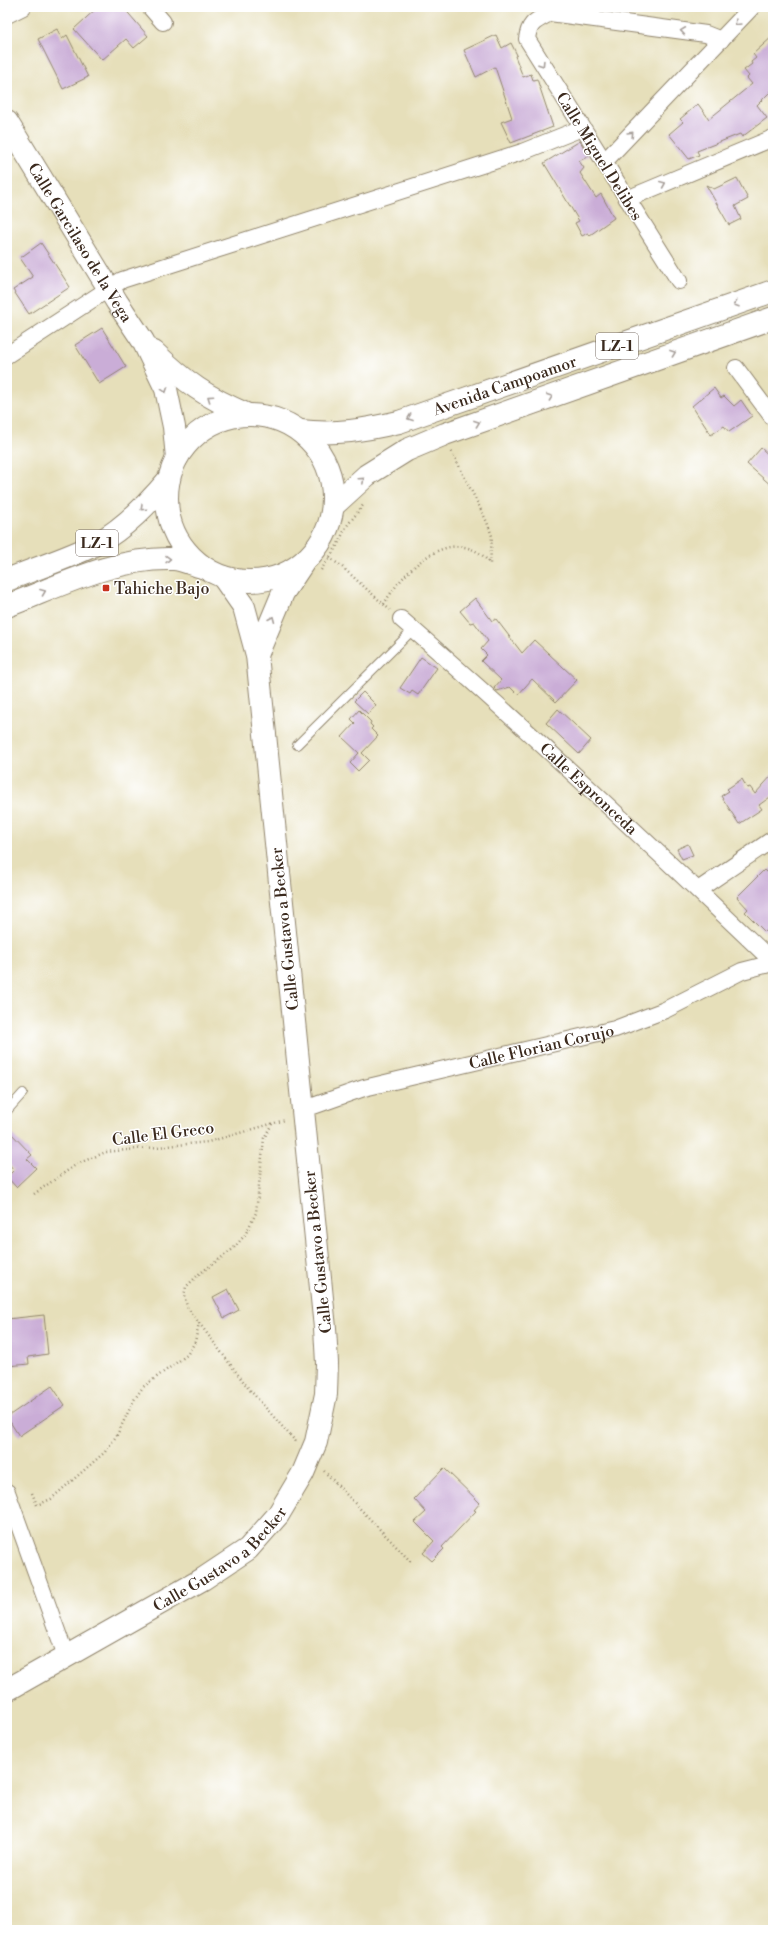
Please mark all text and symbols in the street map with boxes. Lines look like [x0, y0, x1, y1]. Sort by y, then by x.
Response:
one-way arrow [734, 18, 742, 26]
one-way arrow [680, 27, 686, 36]
one-way arrow [538, 60, 545, 67]
street label: Calle Miguel Delibes [552, 89, 647, 224]
one-way arrow [626, 131, 634, 139]
street label: Calle Garcilaso de la Vega [23, 159, 137, 327]
one-way arrow [659, 181, 666, 189]
one-way arrow [733, 299, 740, 308]
road number: LZ-1 [596, 333, 638, 359]
one-way arrow [669, 350, 676, 358]
street label: Avenida Campoamor [430, 352, 580, 421]
one-way arrow [160, 386, 169, 393]
one-way arrow [547, 393, 554, 401]
one-way arrow [207, 395, 214, 403]
one-way arrow [407, 413, 414, 422]
one-way arrow [474, 419, 481, 427]
one-way arrow [357, 478, 365, 485]
one-way arrow [140, 503, 148, 511]
road number: LZ-1 [76, 530, 118, 556]
one-way arrow [165, 555, 171, 563]
place label: Tahiche Bajo [114, 579, 210, 599]
marker: Tahiche Bajo [101, 583, 111, 593]
one-way arrow [40, 589, 47, 597]
one-way arrow [267, 616, 275, 623]
street label: Calle Espronceda [535, 739, 642, 840]
street label: Calle Gustavo a Becker [266, 846, 303, 1011]
street label: Calle Florian Corujo [467, 1021, 616, 1074]
street label: Calle El Greco [111, 1118, 215, 1150]
street label: Calle Gustavo a Becker [299, 1169, 336, 1334]
street label: Calle Gustavo a Becker [150, 1503, 292, 1616]

